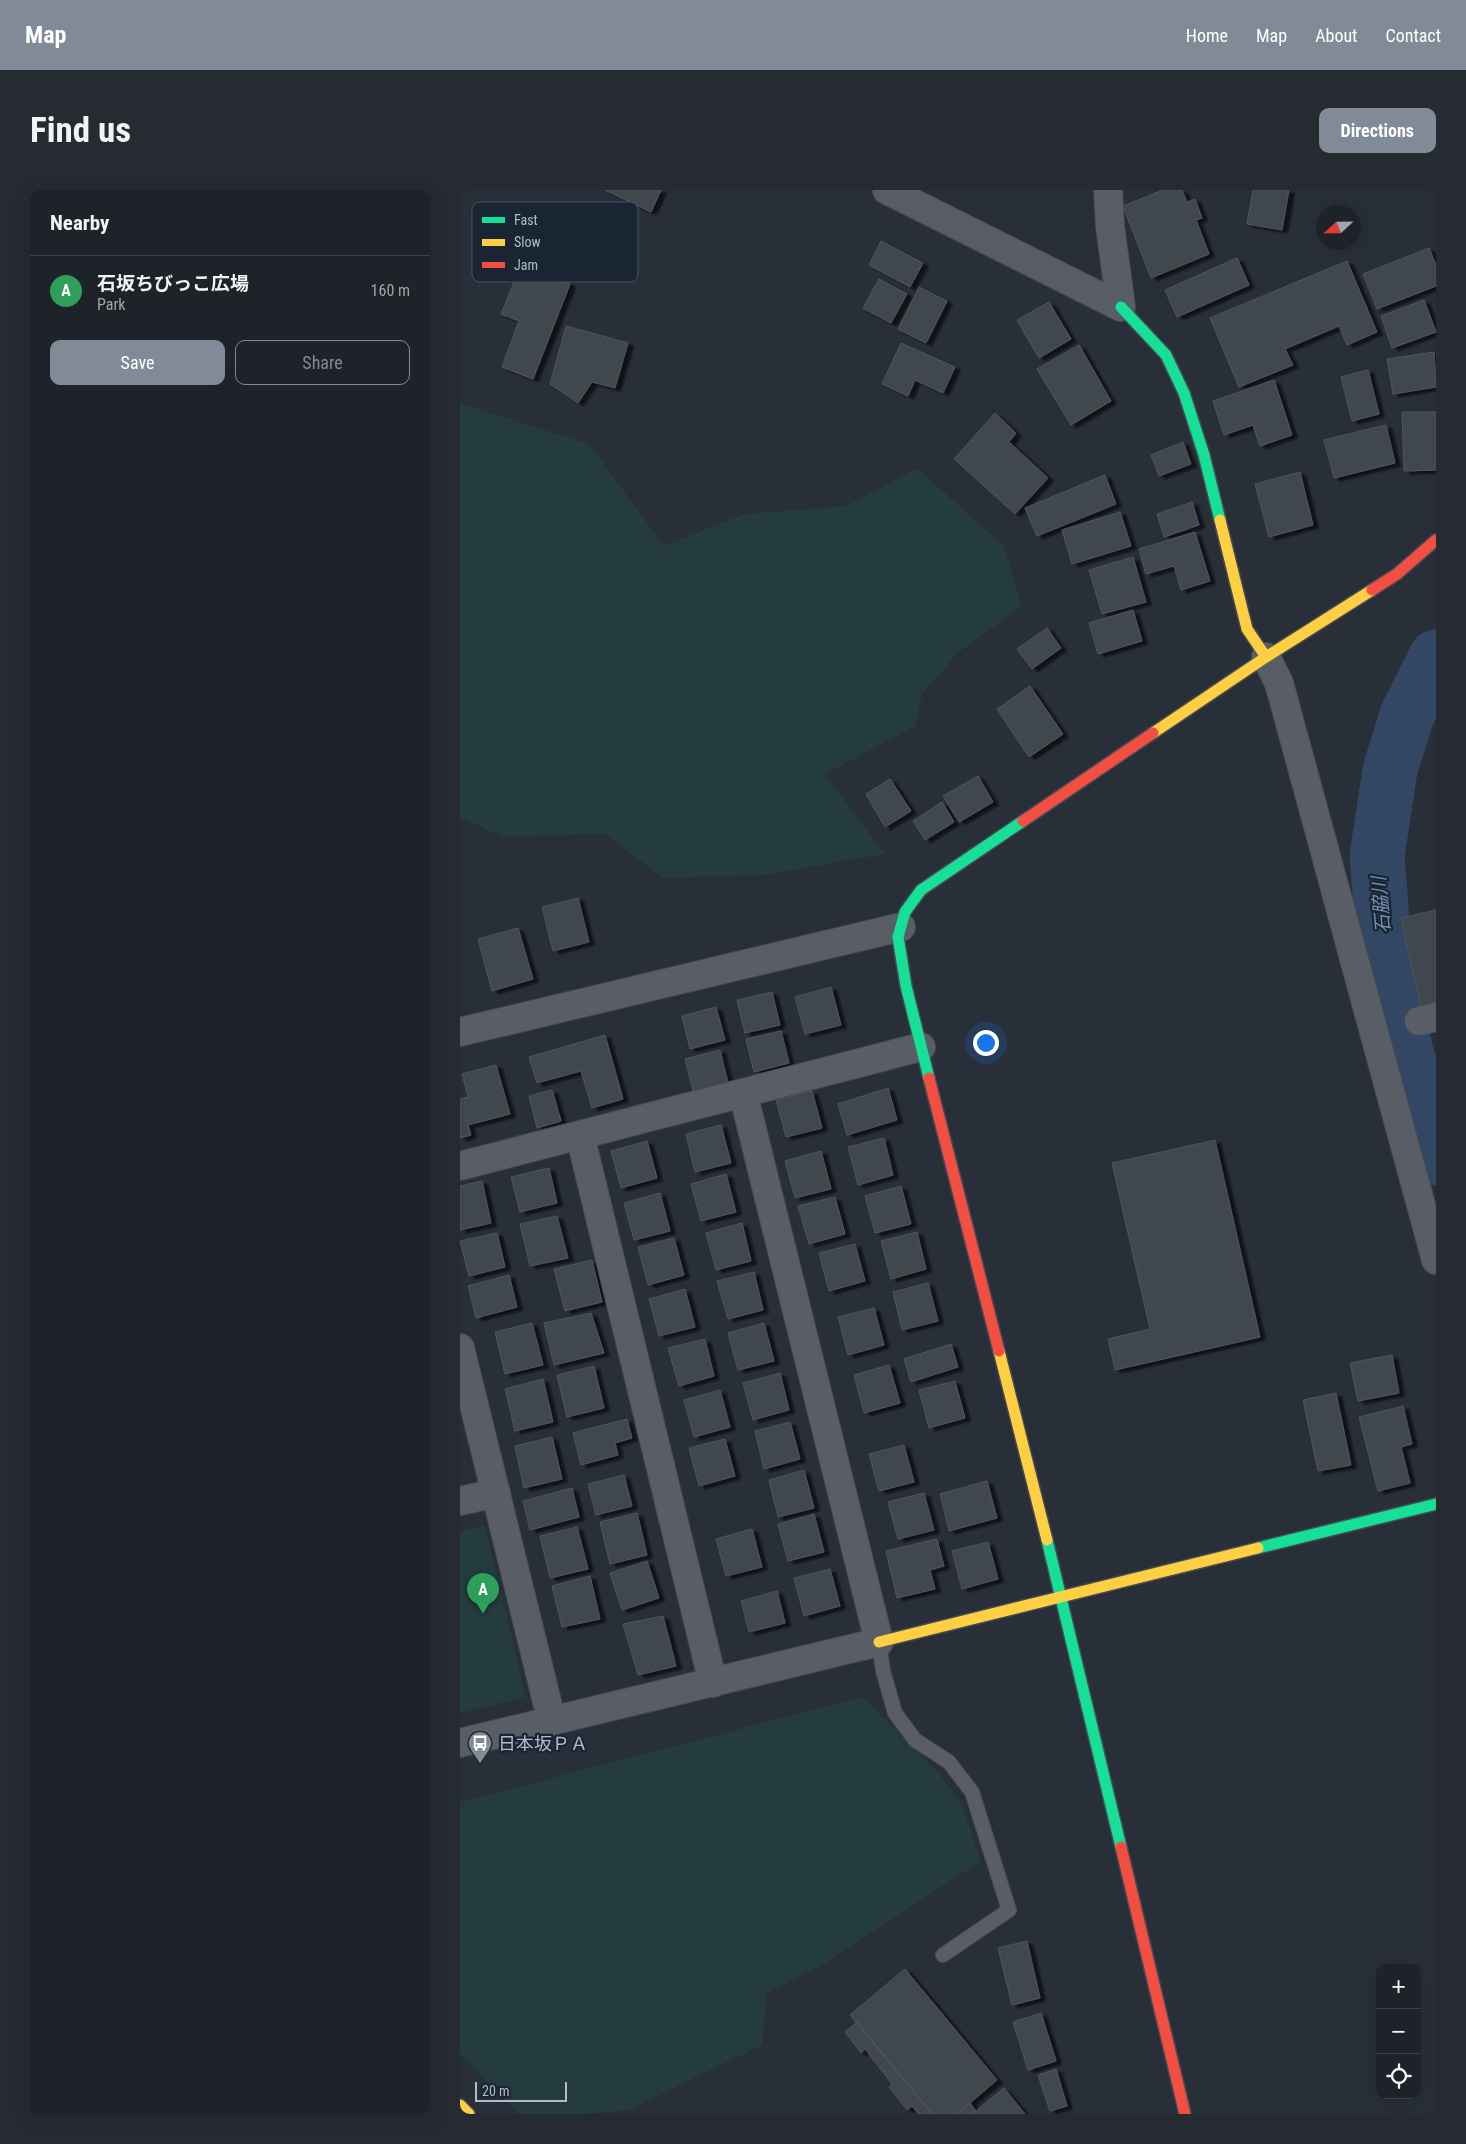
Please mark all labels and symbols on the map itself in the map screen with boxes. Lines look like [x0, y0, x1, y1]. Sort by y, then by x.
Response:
legend [472, 202, 638, 282]
north arrow [1316, 205, 1361, 250]
text: Fast [514, 212, 538, 228]
text: Slow [514, 234, 541, 250]
text: Jam [514, 257, 538, 273]
water label: 石脇川 [1367, 874, 1395, 934]
your location [973, 1030, 999, 1056]
pin: A [467, 1573, 499, 1614]
bus stop icon: 日本坂ＰＡ [467, 1730, 493, 1764]
place label: 日本坂ＰＡ [498, 1733, 588, 1754]
scale bar [475, 2079, 568, 2102]

